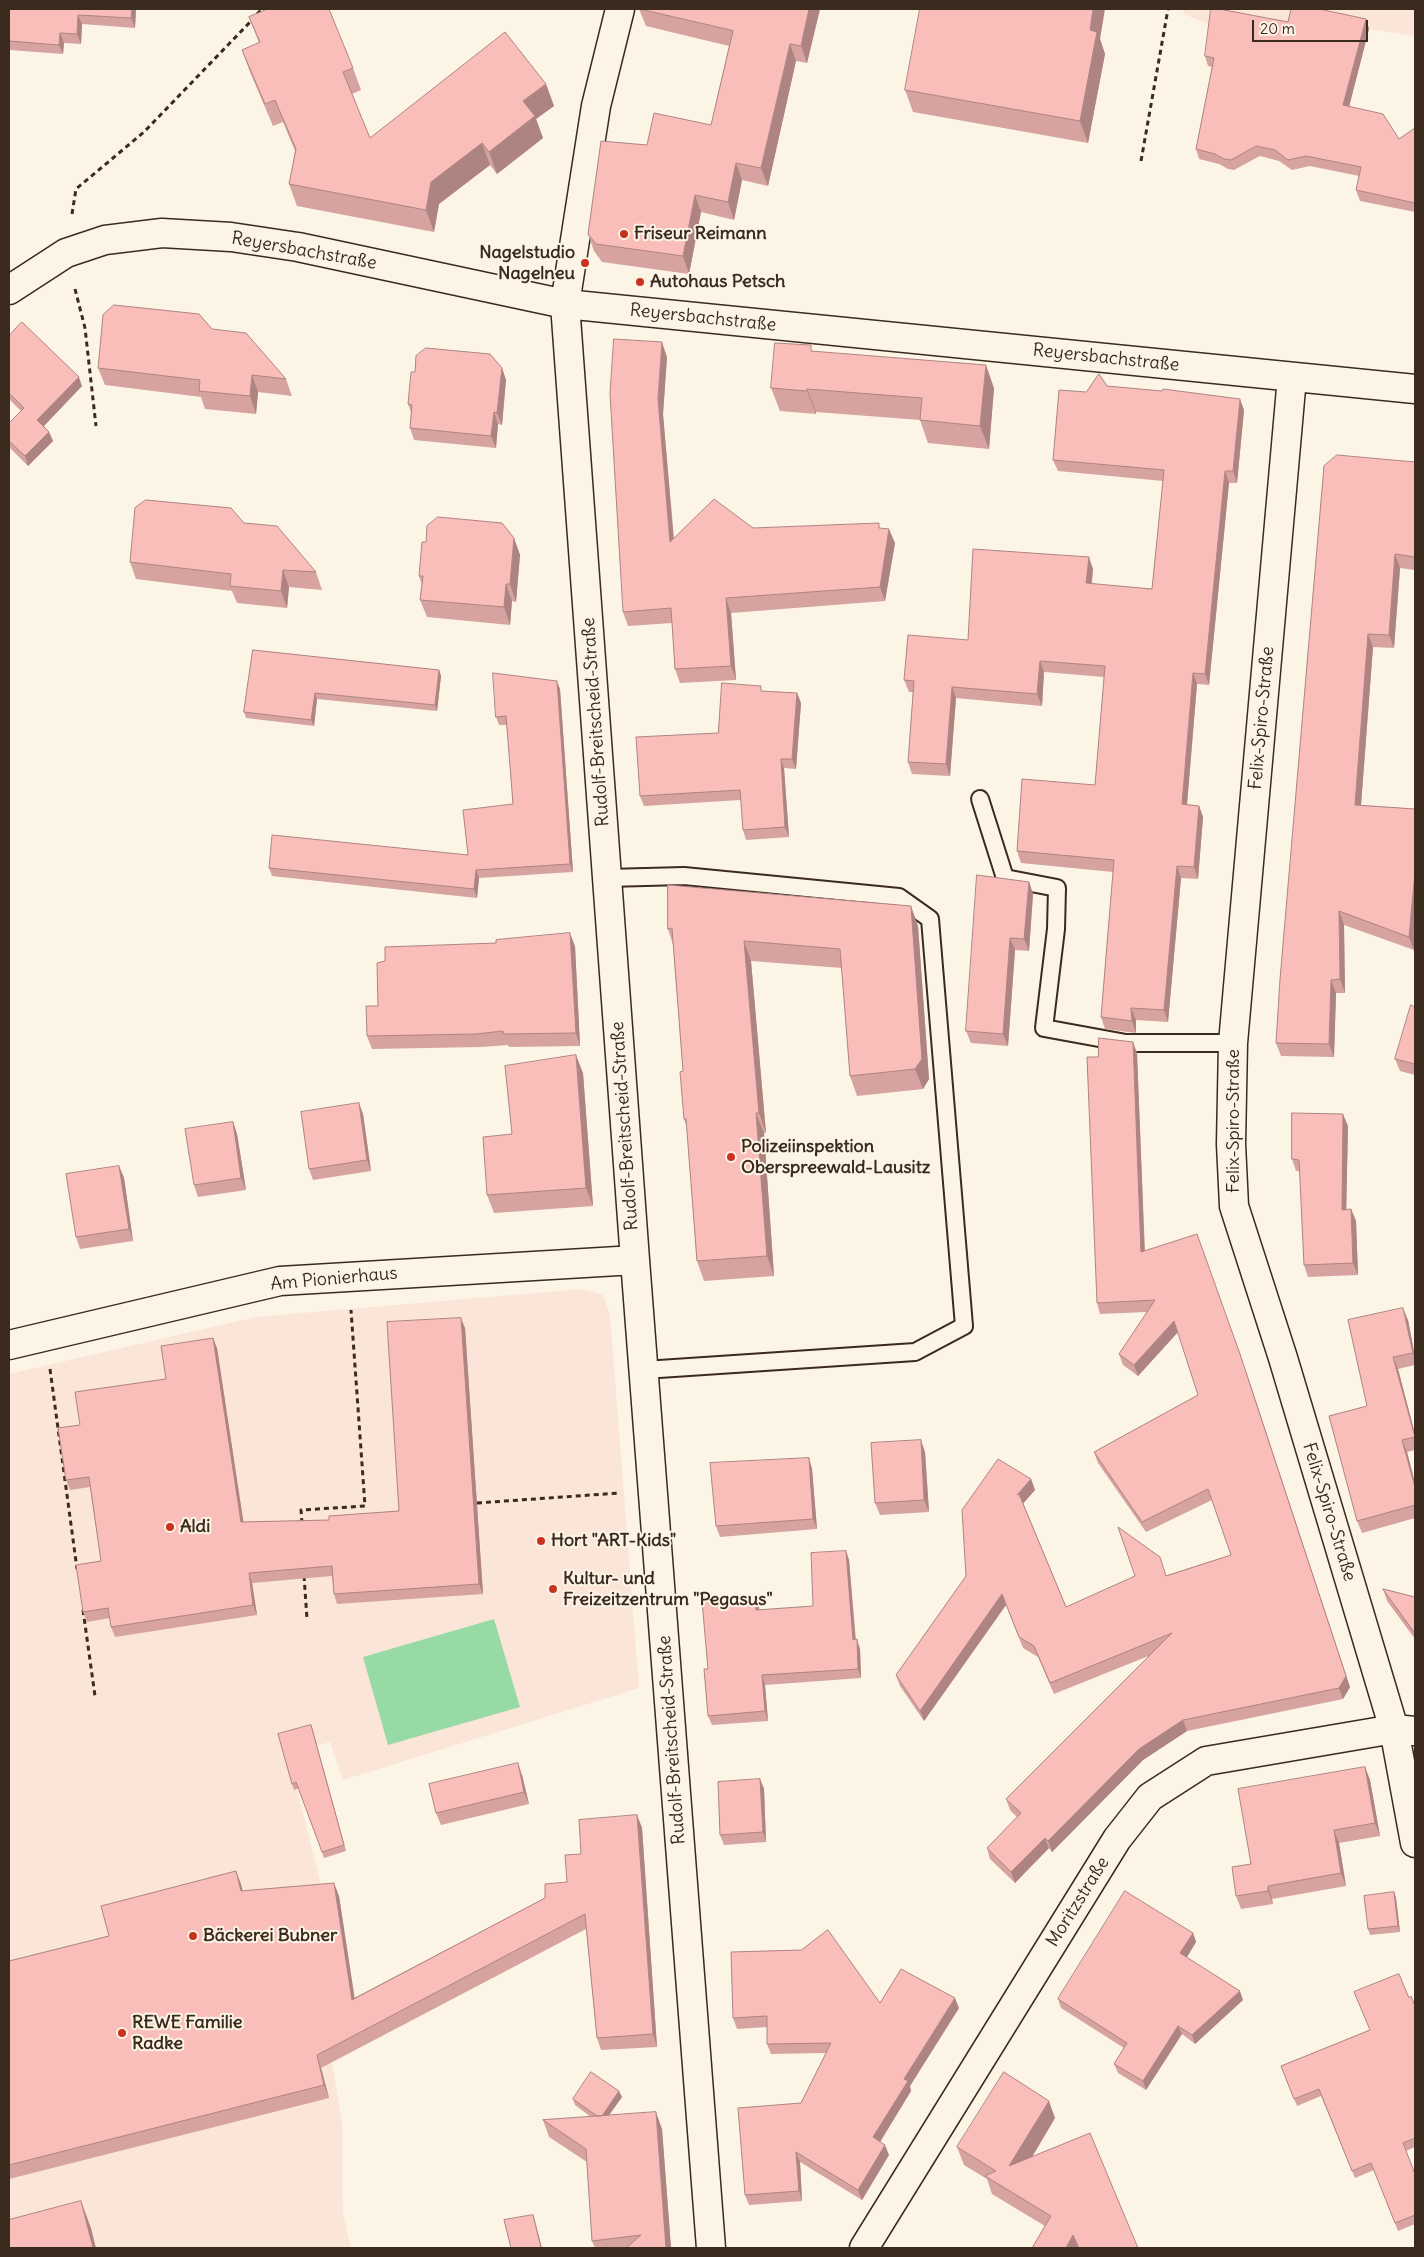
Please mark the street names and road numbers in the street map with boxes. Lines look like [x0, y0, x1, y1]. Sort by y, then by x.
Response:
street label: Reyersbachstraße [230, 228, 378, 274]
street label: Reyersbachstraße [629, 300, 777, 336]
street label: Reyersbachstraße [1032, 340, 1180, 376]
street label: Rudolf-Breitscheid-Straße [578, 617, 614, 827]
street label: Felix-Spiro-Straße [1245, 645, 1279, 791]
street label: Rudolf-Breitscheid-Straße [607, 1021, 643, 1231]
street label: Felix-Spiro-Straße [1223, 1049, 1245, 1193]
street label: Am Pionierhaus [270, 1263, 398, 1295]
street label: Felix-Spiro-Straße [1298, 1440, 1360, 1584]
street label: Rudolf-Breitscheid-Straße [654, 1635, 690, 1845]
street label: Moritzstraße [1042, 1853, 1114, 1951]

